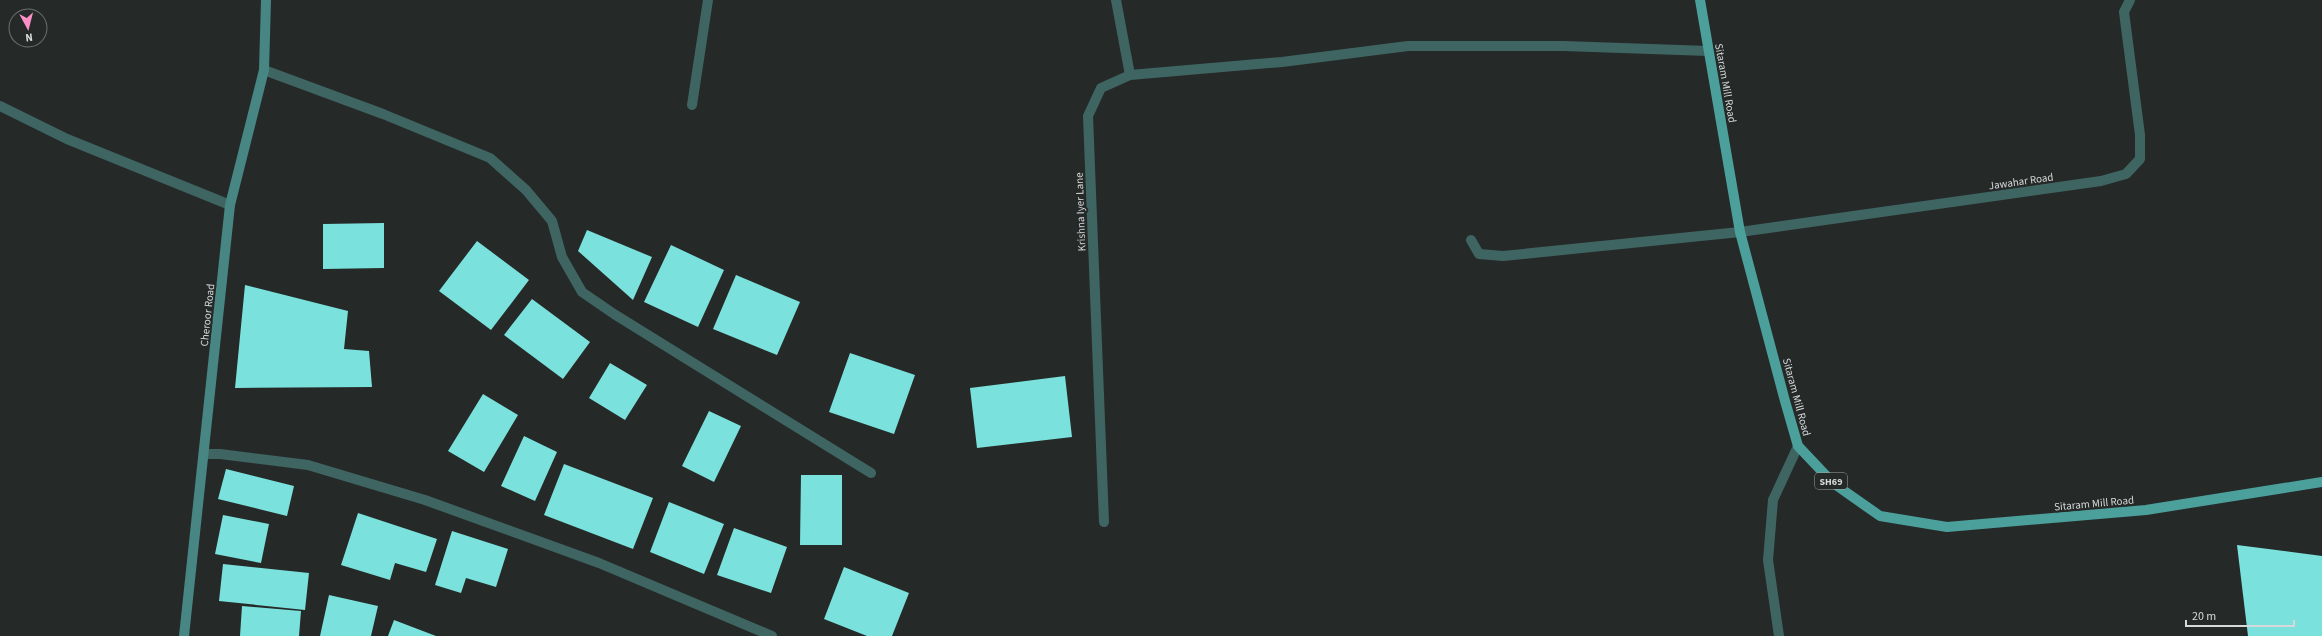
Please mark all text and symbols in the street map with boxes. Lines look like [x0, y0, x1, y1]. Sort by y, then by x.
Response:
north arrow [8, 8, 48, 48]
text: N [25, 30, 34, 45]
street label: Sitaram Mill Road [1711, 42, 1740, 124]
street label: Jawahar Road [1988, 170, 2054, 193]
street label: Krishna Iyer Lane [1072, 172, 1089, 252]
street label: Cheroor Road [197, 283, 218, 347]
street label: Sitaram Mill Road [1779, 356, 1814, 438]
road number: SH69 [1815, 473, 1847, 489]
street label: Sitaram Mill Road [2053, 493, 2135, 514]
scale bar [2186, 602, 2294, 628]
text: 20 m [2192, 608, 2216, 625]

